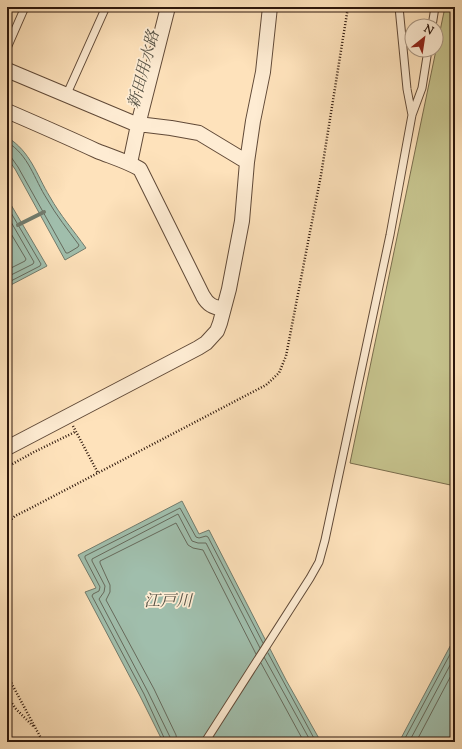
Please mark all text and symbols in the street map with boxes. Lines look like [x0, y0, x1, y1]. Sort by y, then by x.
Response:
north arrow [404, 18, 444, 58]
text: N [420, 21, 436, 39]
water label: 新田用水路 [124, 27, 167, 112]
water label: 江戸川 [144, 591, 194, 614]

